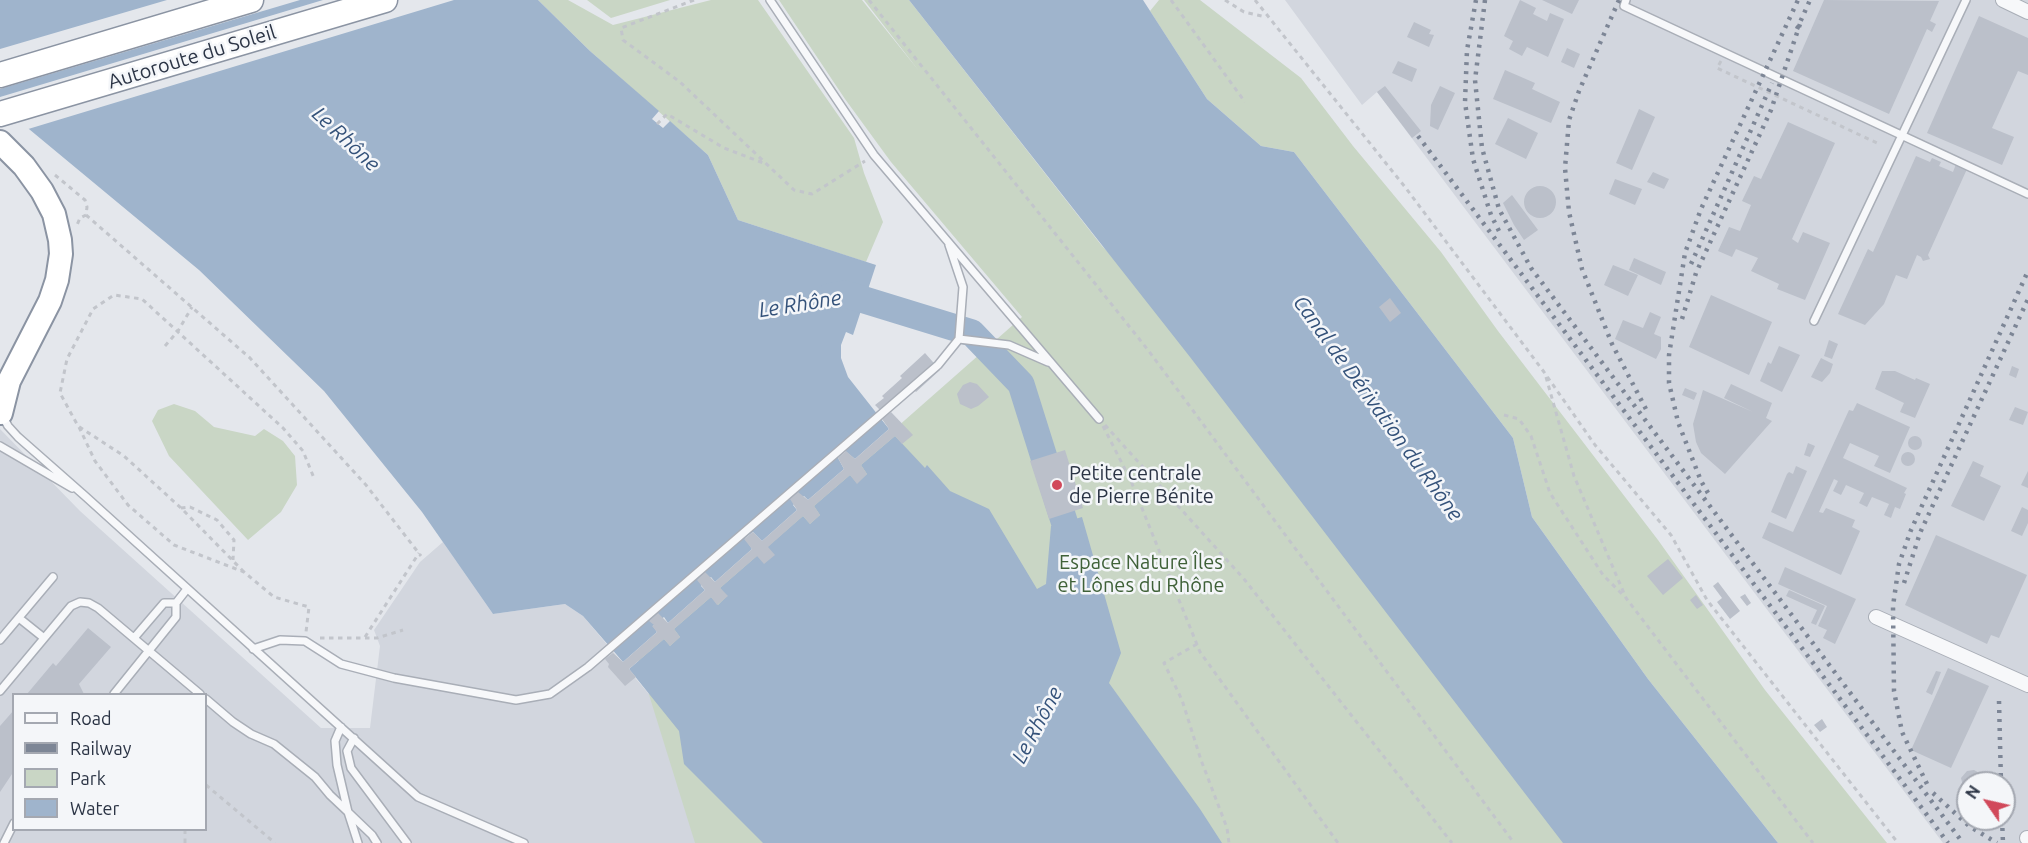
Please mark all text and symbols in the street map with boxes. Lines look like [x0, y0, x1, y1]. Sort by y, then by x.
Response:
street label: Autoroute du Soleil [105, 20, 279, 94]
water label: Le Rhône [307, 101, 385, 177]
water label: Le Rhône [757, 285, 843, 323]
water label: Canal de Dérivation du Rhône [1288, 290, 1468, 526]
place label: Petite centrale de Pierre Bénite [1069, 461, 1214, 508]
marker: Petite centrale de Pierre Bénite [1050, 478, 1064, 492]
park label: Espace Nature Îles et Lônes du Rhône [1058, 550, 1224, 597]
water label: Le Rhône [1006, 682, 1068, 768]
legend [12, 693, 207, 831]
text: Road [70, 708, 112, 728]
text: Railway [70, 738, 131, 758]
text: Park [70, 768, 106, 788]
north arrow [1956, 771, 2016, 831]
text: N [1962, 782, 1984, 802]
text: Water [70, 798, 119, 818]

